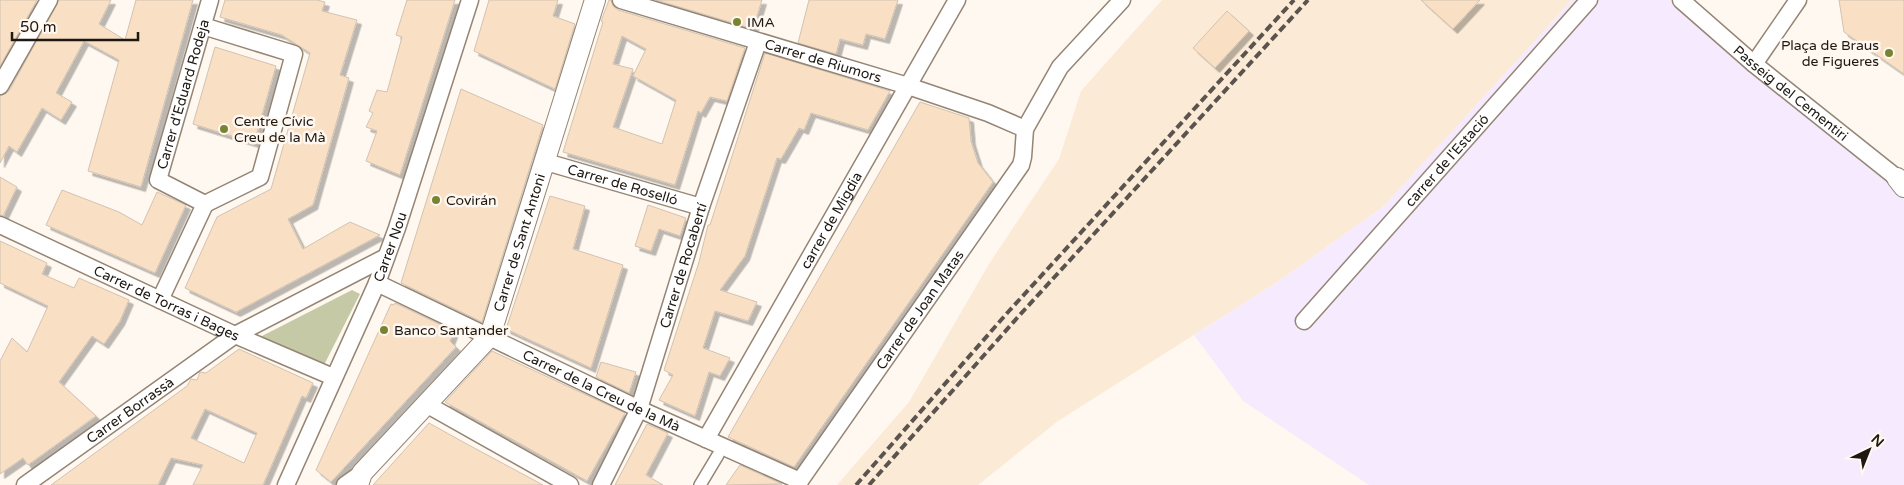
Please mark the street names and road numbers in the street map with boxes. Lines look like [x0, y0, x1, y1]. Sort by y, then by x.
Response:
street label: Carrer d'Eduard Rodeja [154, 17, 213, 171]
street label: Carrer de Riumors [763, 36, 884, 87]
street label: Passeig del Cementiri [1730, 42, 1851, 145]
street label: carrer de l'Estació [1402, 111, 1493, 210]
street label: Carrer de Roselló [565, 161, 680, 209]
street label: carrer de Migdia [797, 169, 866, 272]
street label: Carrer de Sant Antoni [490, 172, 549, 314]
street label: Carrer de Rocabertí [656, 200, 711, 331]
street label: Carrer Nou [370, 210, 411, 284]
street label: Carrer de Joan Matas [873, 247, 968, 373]
street label: Carrer de Torras i Bages [91, 262, 242, 345]
street label: Carrer de la Creu de la Mà [520, 346, 683, 435]
street label: Carrer Borrassà [83, 374, 177, 447]

